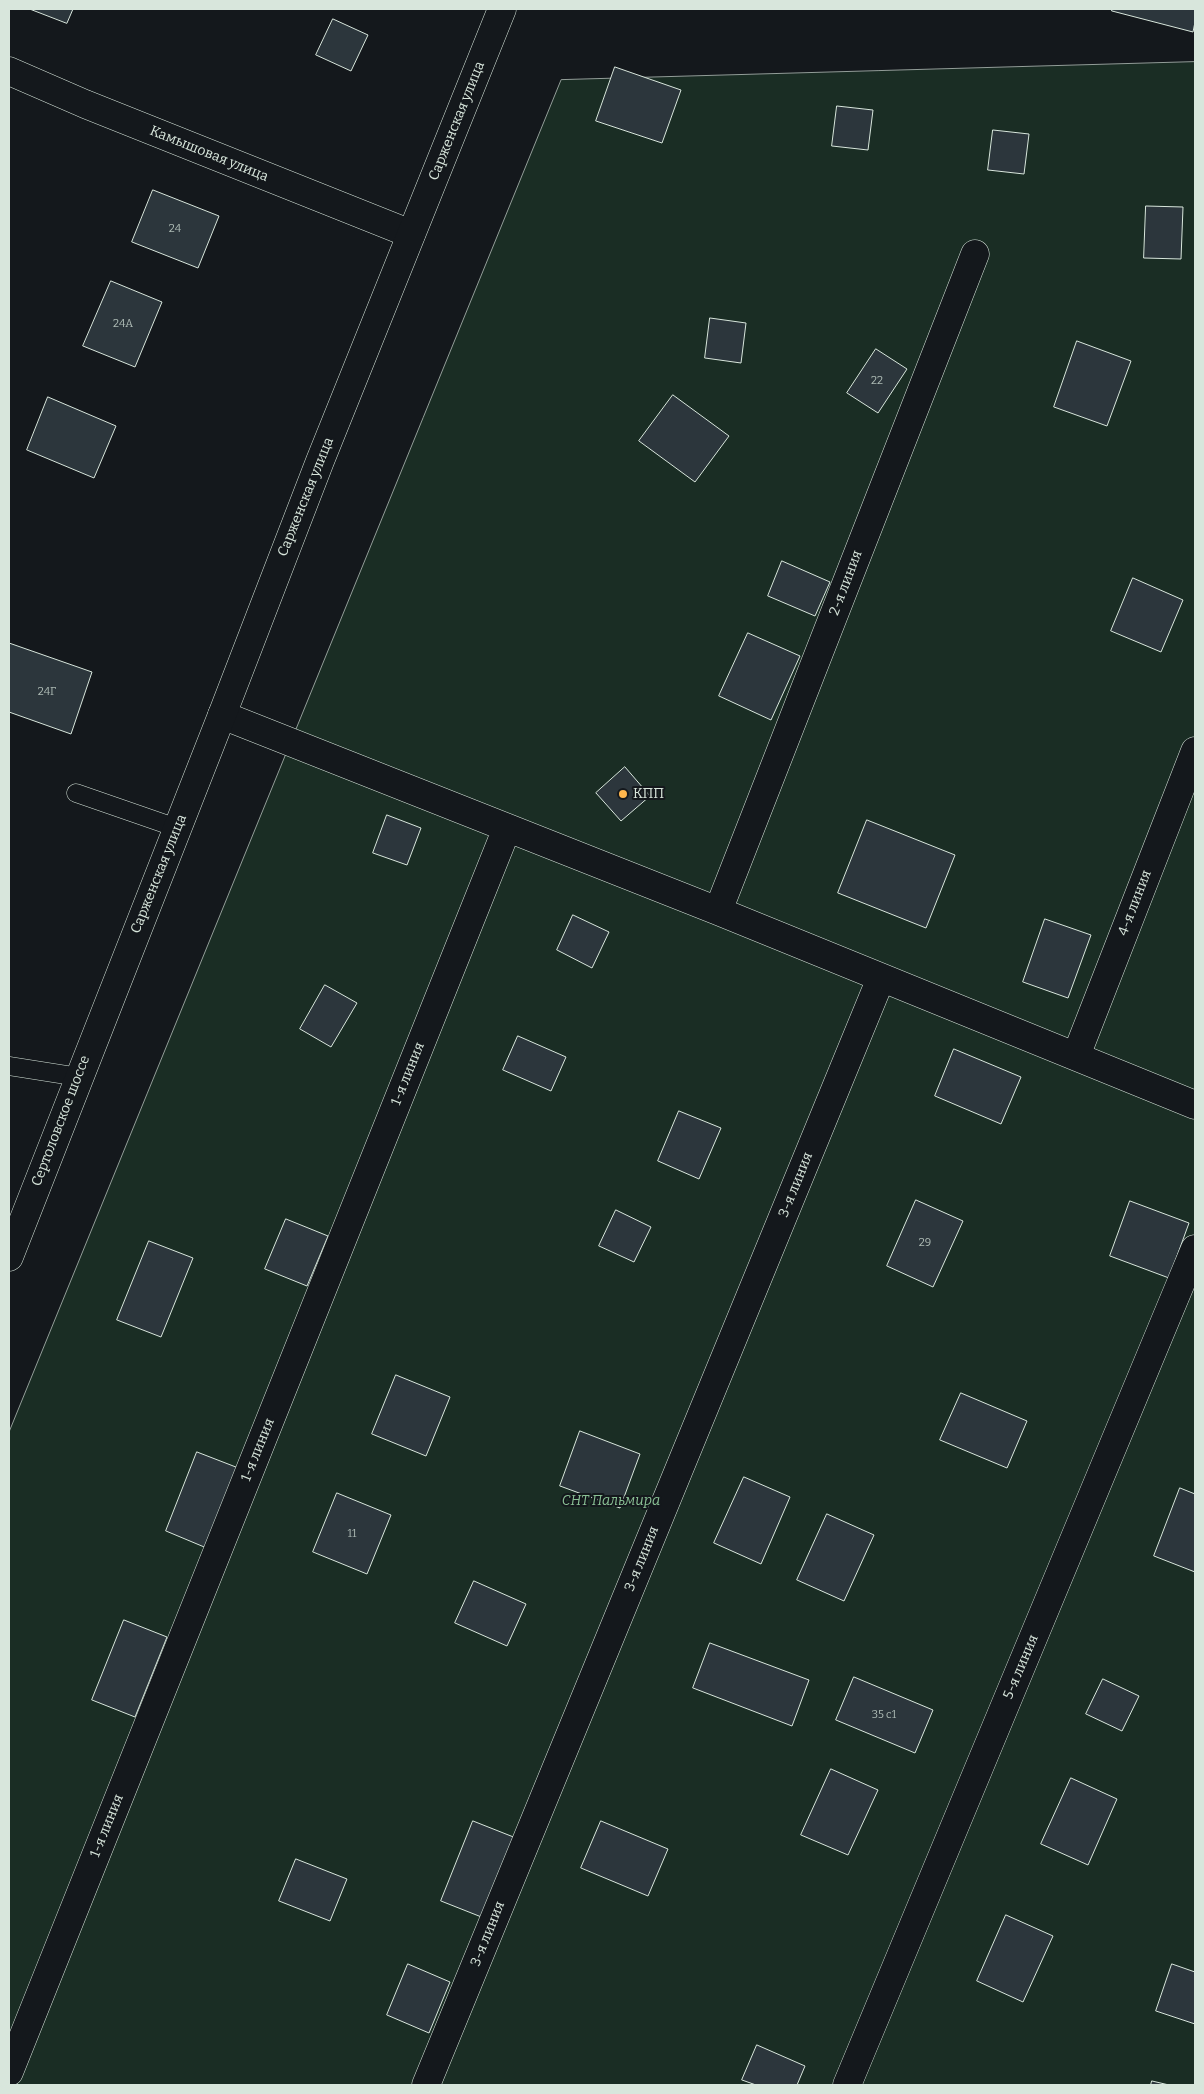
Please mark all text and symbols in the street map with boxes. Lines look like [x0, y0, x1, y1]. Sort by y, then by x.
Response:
street label: Сарженская улица [425, 59, 489, 183]
street label: Камышовая улица [147, 123, 271, 185]
house number: 24 [169, 222, 181, 236]
house number: 24А [113, 317, 133, 331]
house number: 22 [871, 374, 883, 388]
street label: Сарженская улица [274, 435, 338, 559]
street label: 2-я линия [826, 548, 866, 618]
house number: 24Г [38, 685, 56, 699]
place label: КПП [633, 786, 664, 802]
marker: КПП [617, 788, 629, 800]
street label: Сарженская улица [127, 812, 191, 936]
street label: 4-я линия [1115, 868, 1155, 938]
street label: 1-я линия [388, 1040, 428, 1108]
street label: Сертоловское шоссе [28, 1053, 94, 1189]
street label: 3-я линия [775, 1150, 817, 1220]
house number: 29 [919, 1236, 931, 1250]
street label: 1-я линия [238, 1416, 278, 1484]
park label: СНТ Пальмира [562, 1493, 660, 1509]
street label: 3-я линия [621, 1524, 663, 1594]
house number: 11 [348, 1527, 356, 1541]
street label: 5-я линия [1000, 1632, 1042, 1702]
house number: 35 с1 [872, 1708, 896, 1722]
street label: 1-я линия [87, 1792, 127, 1860]
street label: 3-я линия [467, 1899, 509, 1969]

